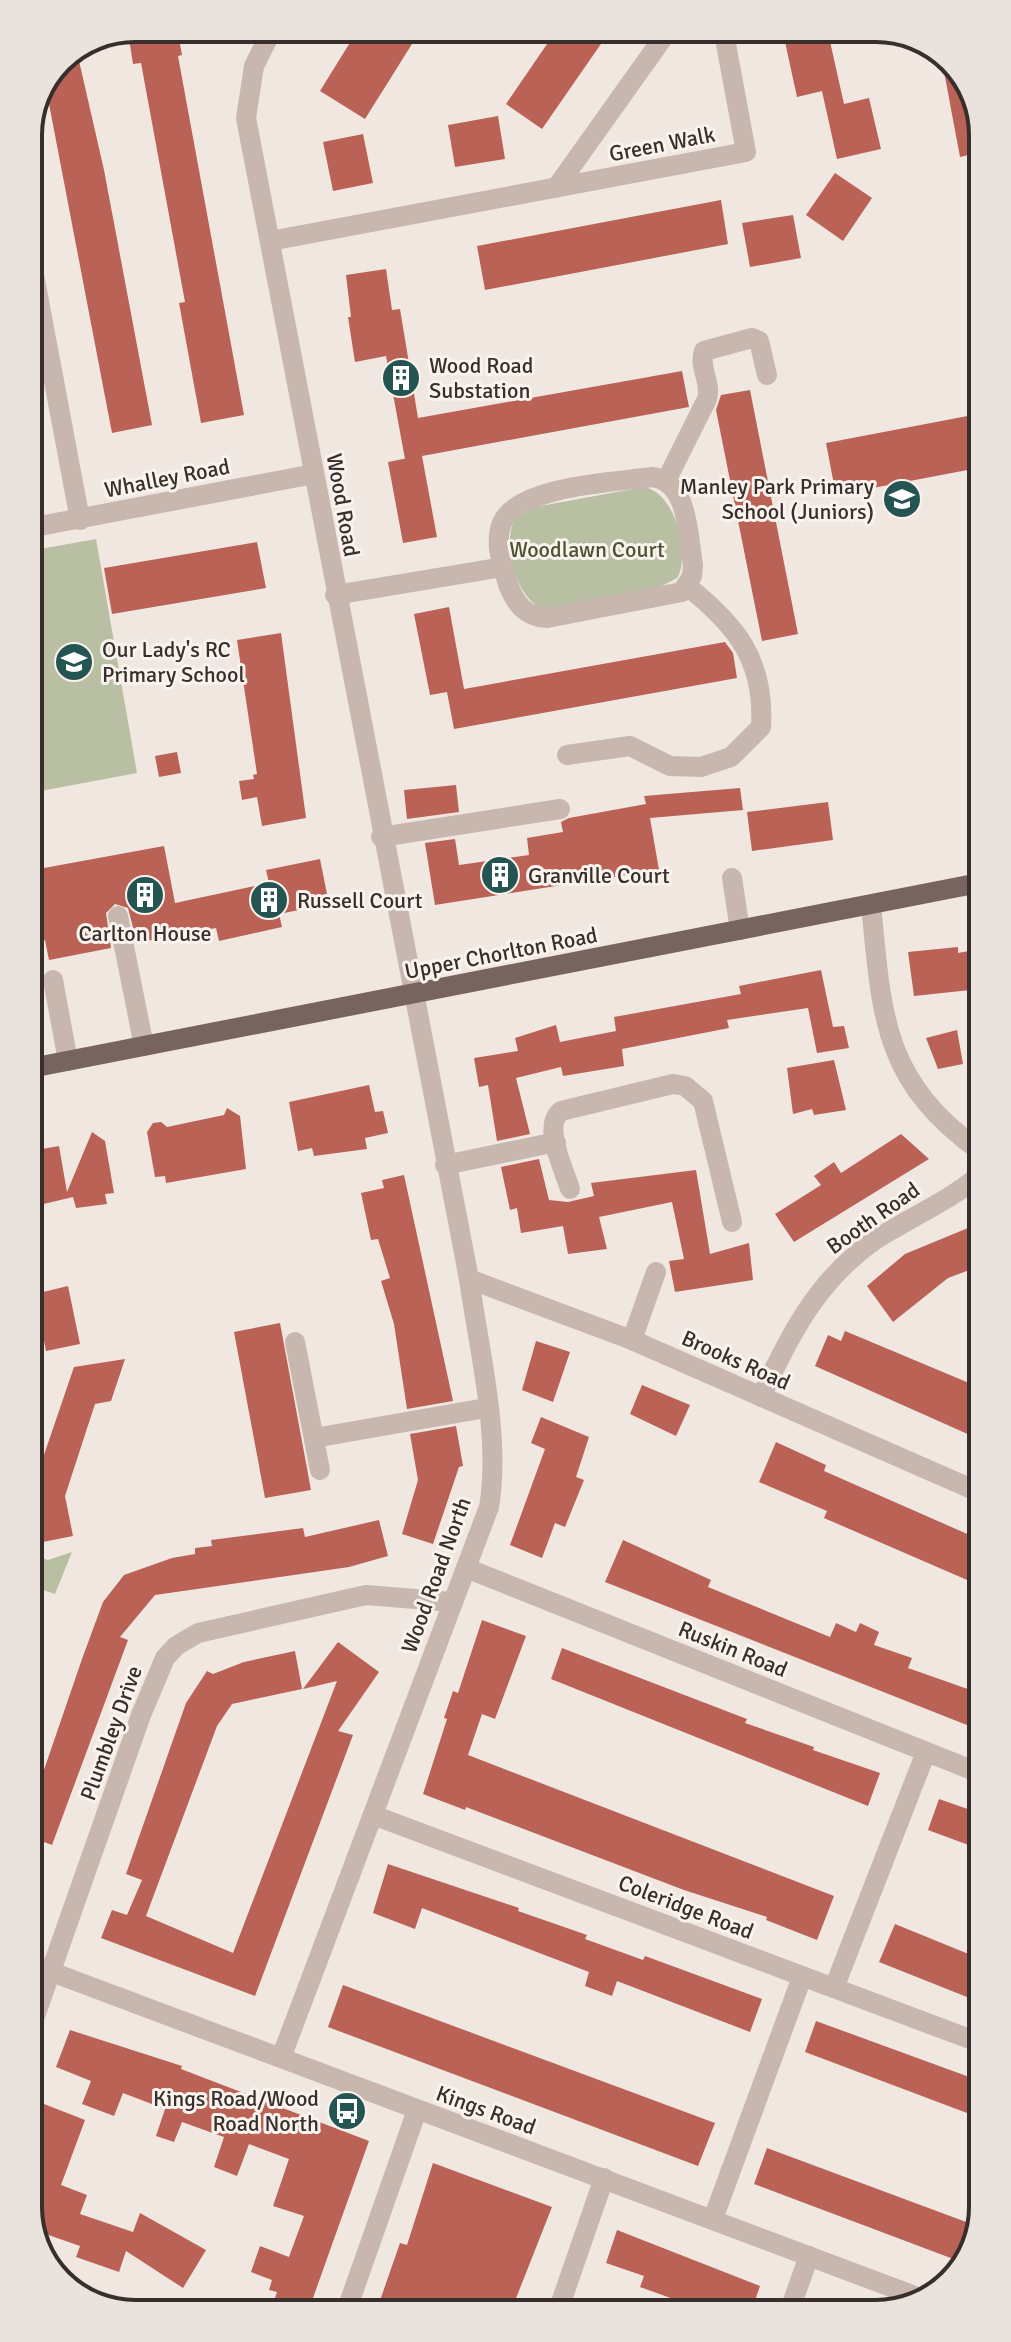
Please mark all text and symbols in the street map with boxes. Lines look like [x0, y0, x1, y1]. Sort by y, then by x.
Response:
street label: Green Walk [607, 121, 717, 167]
place label: Wood Road Substation [429, 352, 533, 404]
building icon: Wood Road Substation [380, 357, 422, 399]
street label: Wood Road [321, 451, 365, 559]
street label: Whalley Road [102, 453, 232, 503]
place label: Manley Park Primary School (Juniors) [680, 473, 875, 525]
school or university icon: Manley Park Primary School (Juniors) [881, 478, 923, 520]
park label: Woodlawn Court [509, 536, 665, 563]
place label: Our Lady's RC Primary School [102, 636, 245, 688]
school or university icon: Our Lady's RC Primary School [53, 641, 95, 683]
building icon: Granville Court [479, 854, 521, 896]
place label: Granville Court [528, 862, 670, 889]
building icon: Carlton House [124, 874, 166, 916]
building icon: Russell Court [248, 879, 290, 921]
place label: Russell Court [297, 887, 423, 914]
place label: Carlton House [78, 920, 212, 947]
street label: Upper Chorlton Road [402, 921, 600, 985]
street label: Booth Road [821, 1176, 925, 1260]
street label: Brooks Road [677, 1324, 795, 1396]
street label: Wood Road North [395, 1493, 477, 1657]
street label: Ruskin Road [675, 1615, 791, 1683]
street label: Plumbley Drive [74, 1662, 148, 1804]
street label: Coleridge Road [615, 1869, 757, 1945]
street label: Kings Road [432, 2079, 540, 2141]
place label: Kings Road/Wood Road North [153, 2085, 319, 2137]
bus stop icon: Kings Road/Wood Road North [326, 2090, 368, 2132]

